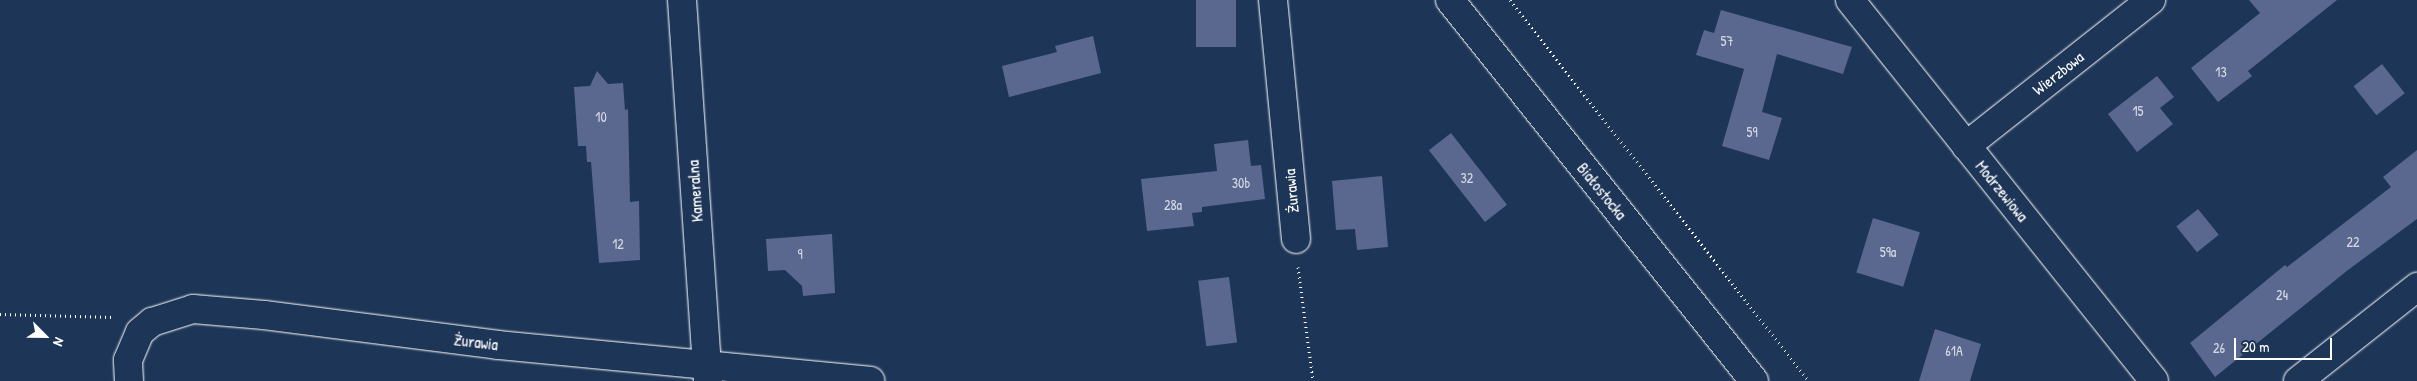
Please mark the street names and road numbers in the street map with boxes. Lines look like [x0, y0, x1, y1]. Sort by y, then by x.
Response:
street label: Wierzbowa [2029, 47, 2087, 99]
street label: Modrzewiowa [1972, 157, 2032, 225]
street label: Kameralna [683, 159, 707, 223]
street label: Białostocka [1573, 159, 1631, 223]
street label: Żurawia [1280, 168, 1302, 214]
street label: Żurawia [453, 330, 499, 354]

